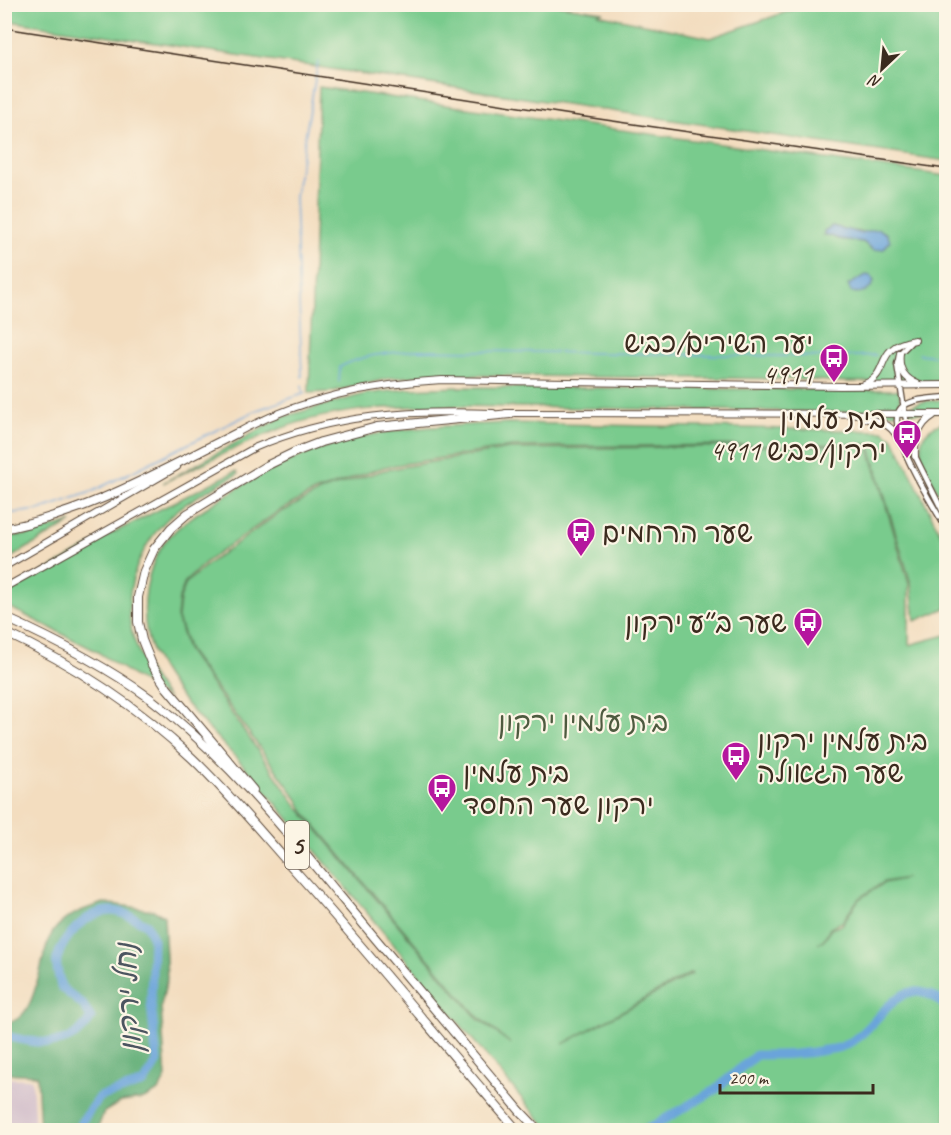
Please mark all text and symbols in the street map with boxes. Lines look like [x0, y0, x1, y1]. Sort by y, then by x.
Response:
north arrow [852, 39, 912, 99]
text: N [864, 69, 885, 93]
place label: יער השירים/כביש 4911 [624, 325, 814, 392]
bus stop icon: יער השירים/כביש 4911 [818, 342, 850, 384]
place label: בית עלמין ירקון/כביש 4911 [710, 401, 886, 468]
bus stop icon: בית עלמין ירקון/כביש 4911 [891, 418, 923, 460]
place label: שער הרחמים [602, 515, 753, 550]
bus stop icon: שער הרחמים [565, 516, 597, 558]
place label: שער ב״ע ירקון [624, 605, 787, 640]
bus stop icon: שער ב״ע ירקון [792, 606, 824, 648]
park label: בית עלמין ירקון [498, 704, 668, 739]
place label: בית עלמין ירקון שער הגאולה [757, 723, 928, 790]
bus stop icon: בית עלמין ירקון שער הגאולה [720, 740, 752, 782]
place label: בית עלמין ירקון שער החסד [463, 755, 654, 822]
bus stop icon: בית עלמין ירקון שער החסד [426, 772, 458, 814]
road number: 5 [285, 821, 309, 869]
water label: נחל ירקון [106, 940, 150, 1054]
scale bar [720, 1057, 873, 1095]
text: 200 m [729, 1067, 770, 1089]

